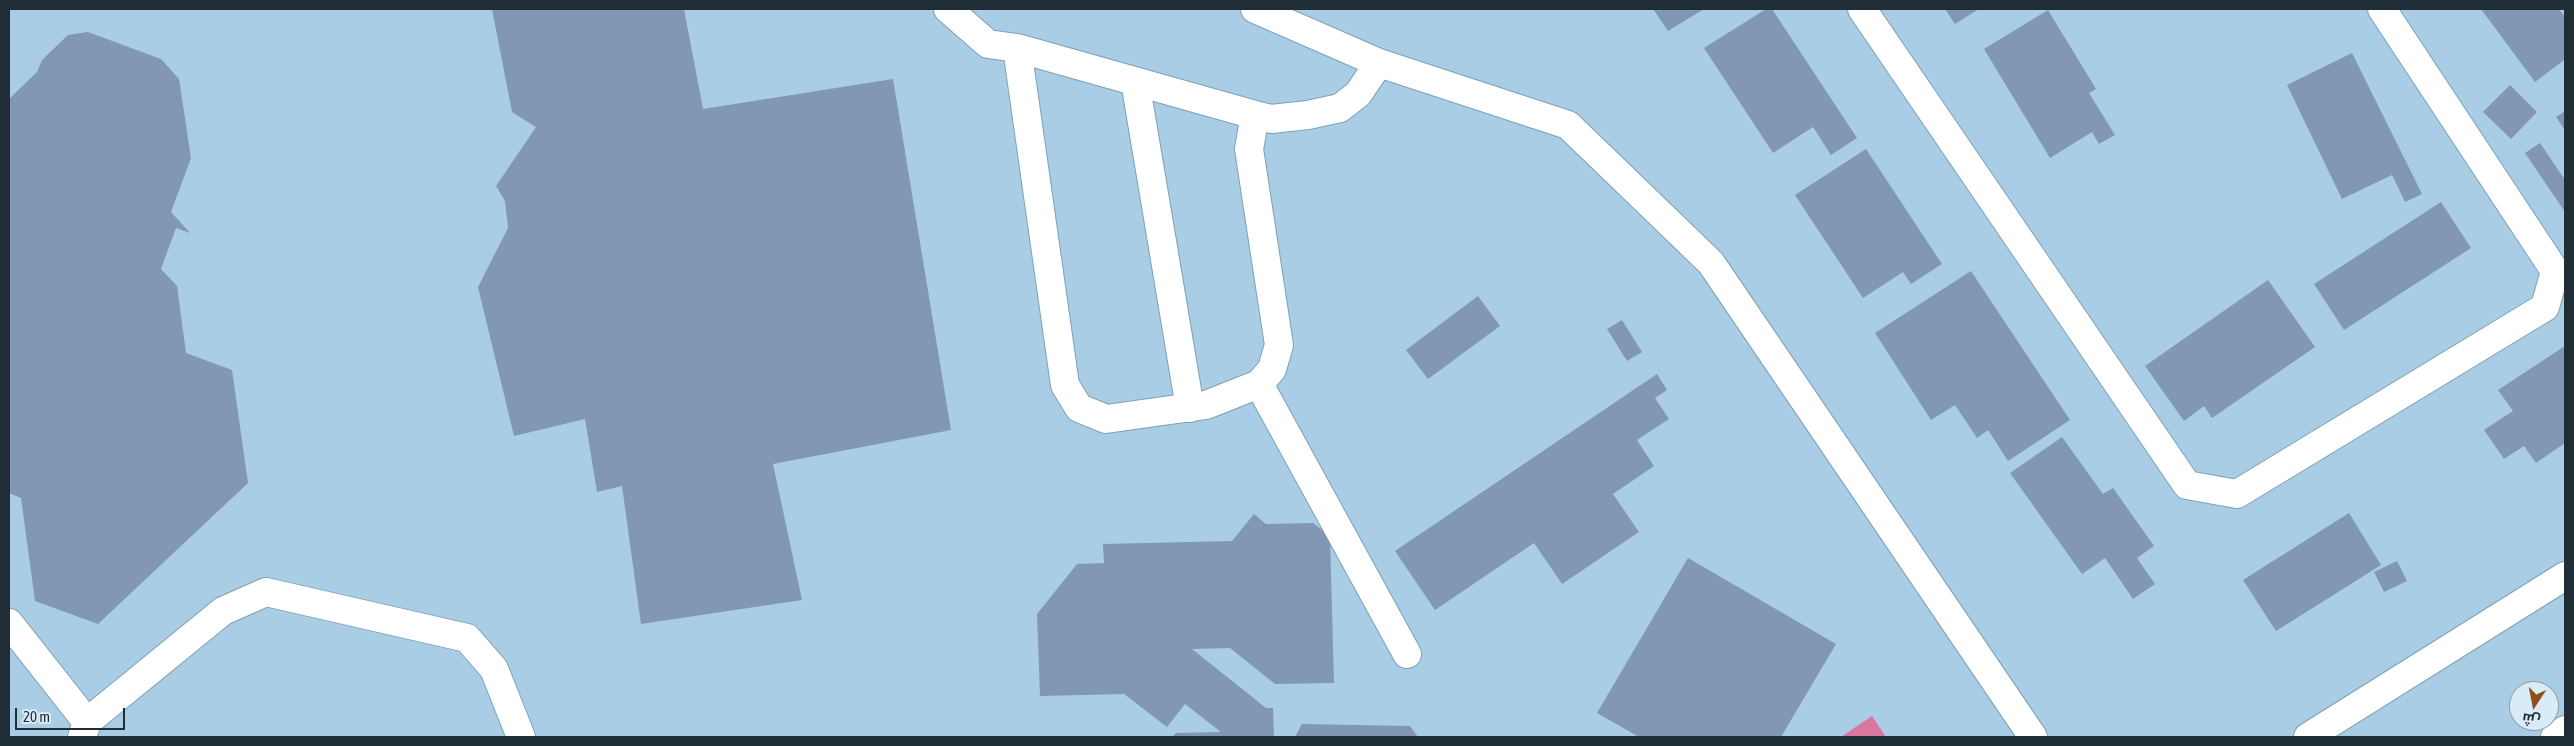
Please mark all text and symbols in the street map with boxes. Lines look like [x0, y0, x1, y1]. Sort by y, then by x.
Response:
north arrow [2509, 681, 2559, 731]
scale bar [18, 698, 128, 730]
text: 20 m [23, 708, 50, 725]
text: ش [2521, 710, 2542, 729]

